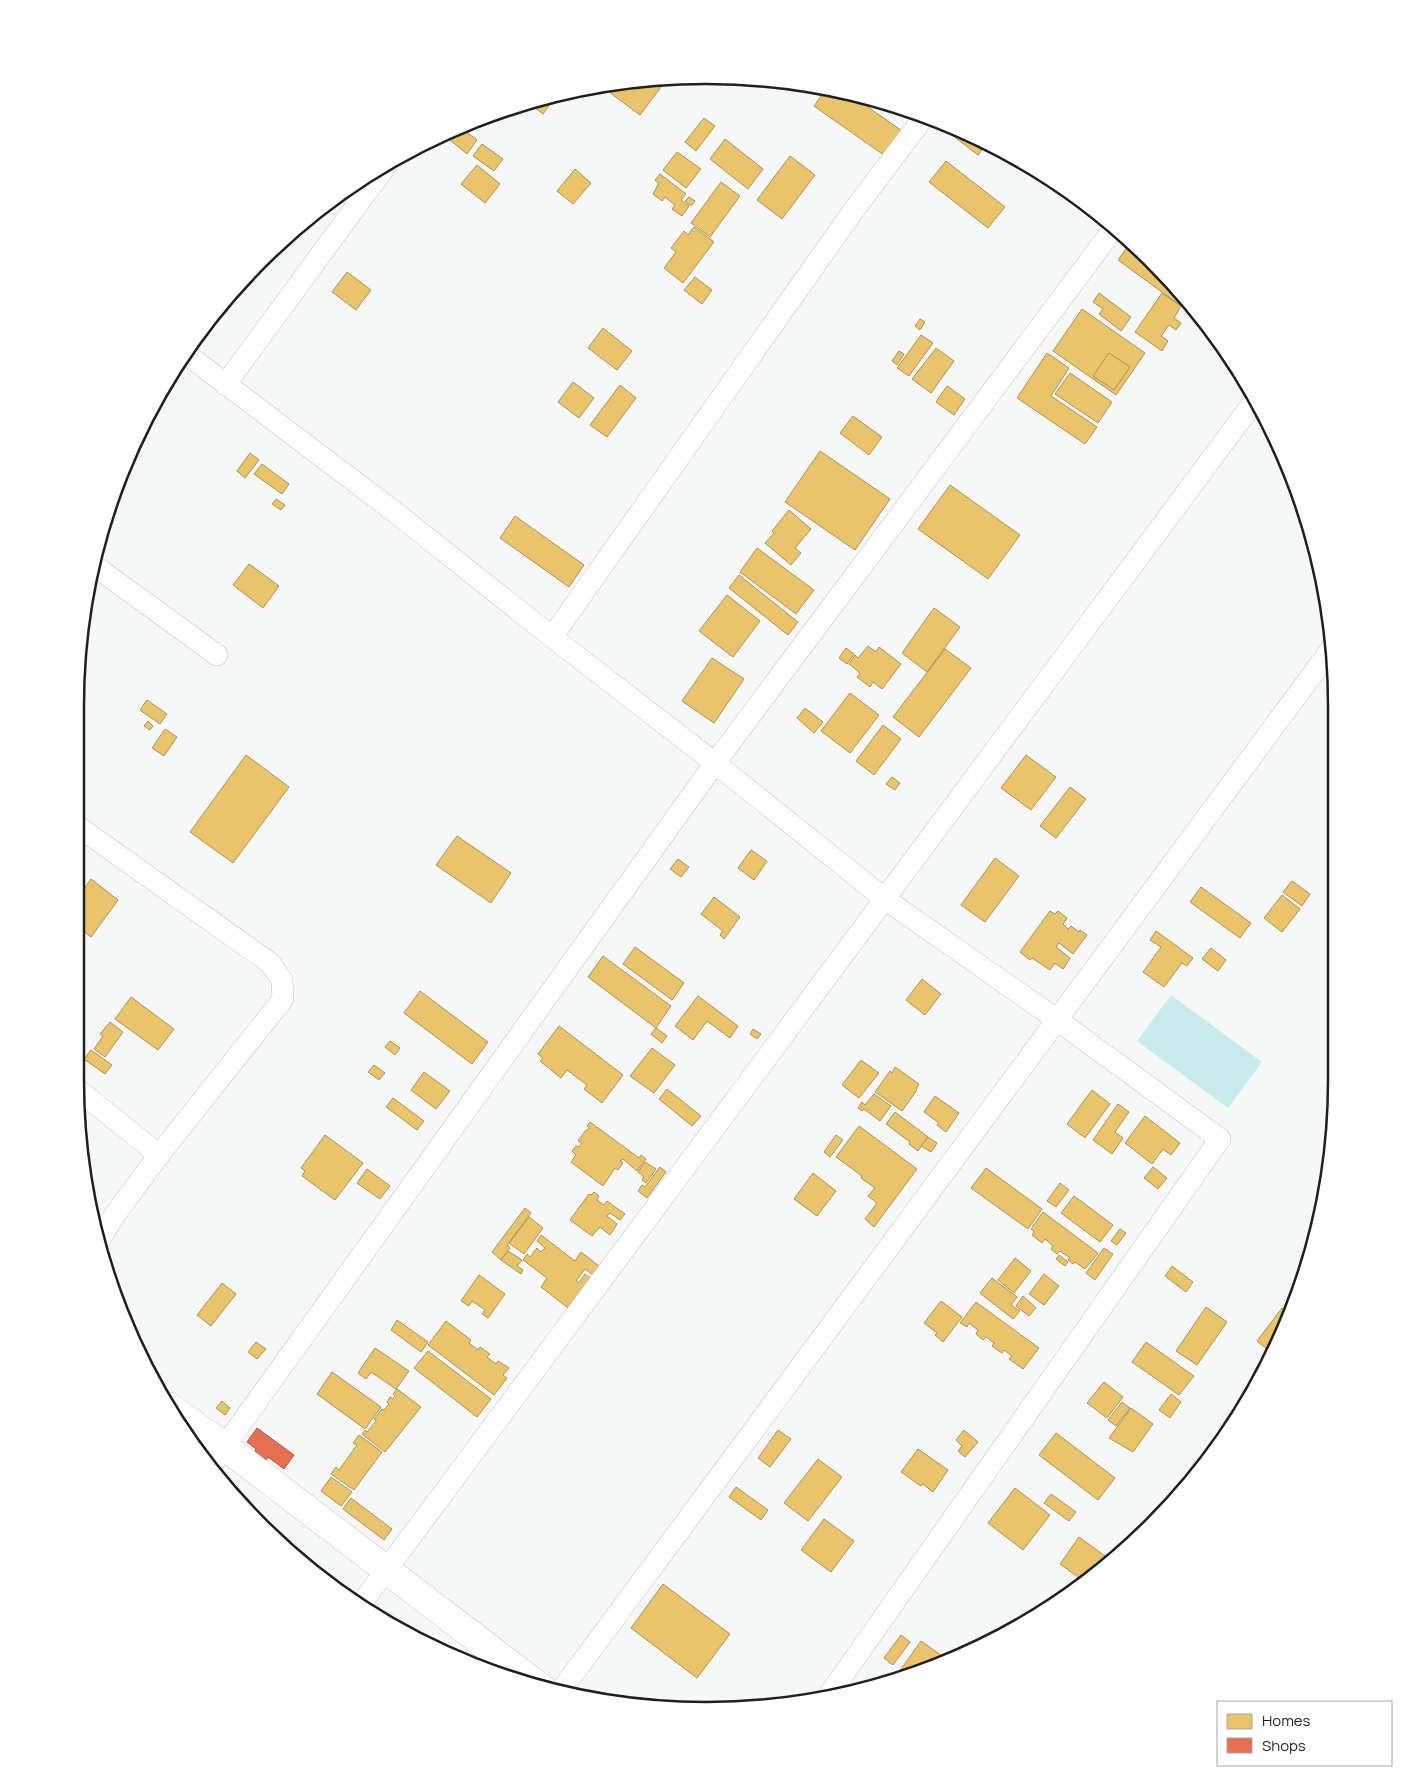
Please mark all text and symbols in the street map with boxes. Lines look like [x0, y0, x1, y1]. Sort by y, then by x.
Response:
legend [1217, 1701, 1392, 1766]
text: Homes [1262, 1710, 1311, 1731]
text: Shops [1262, 1735, 1306, 1756]

